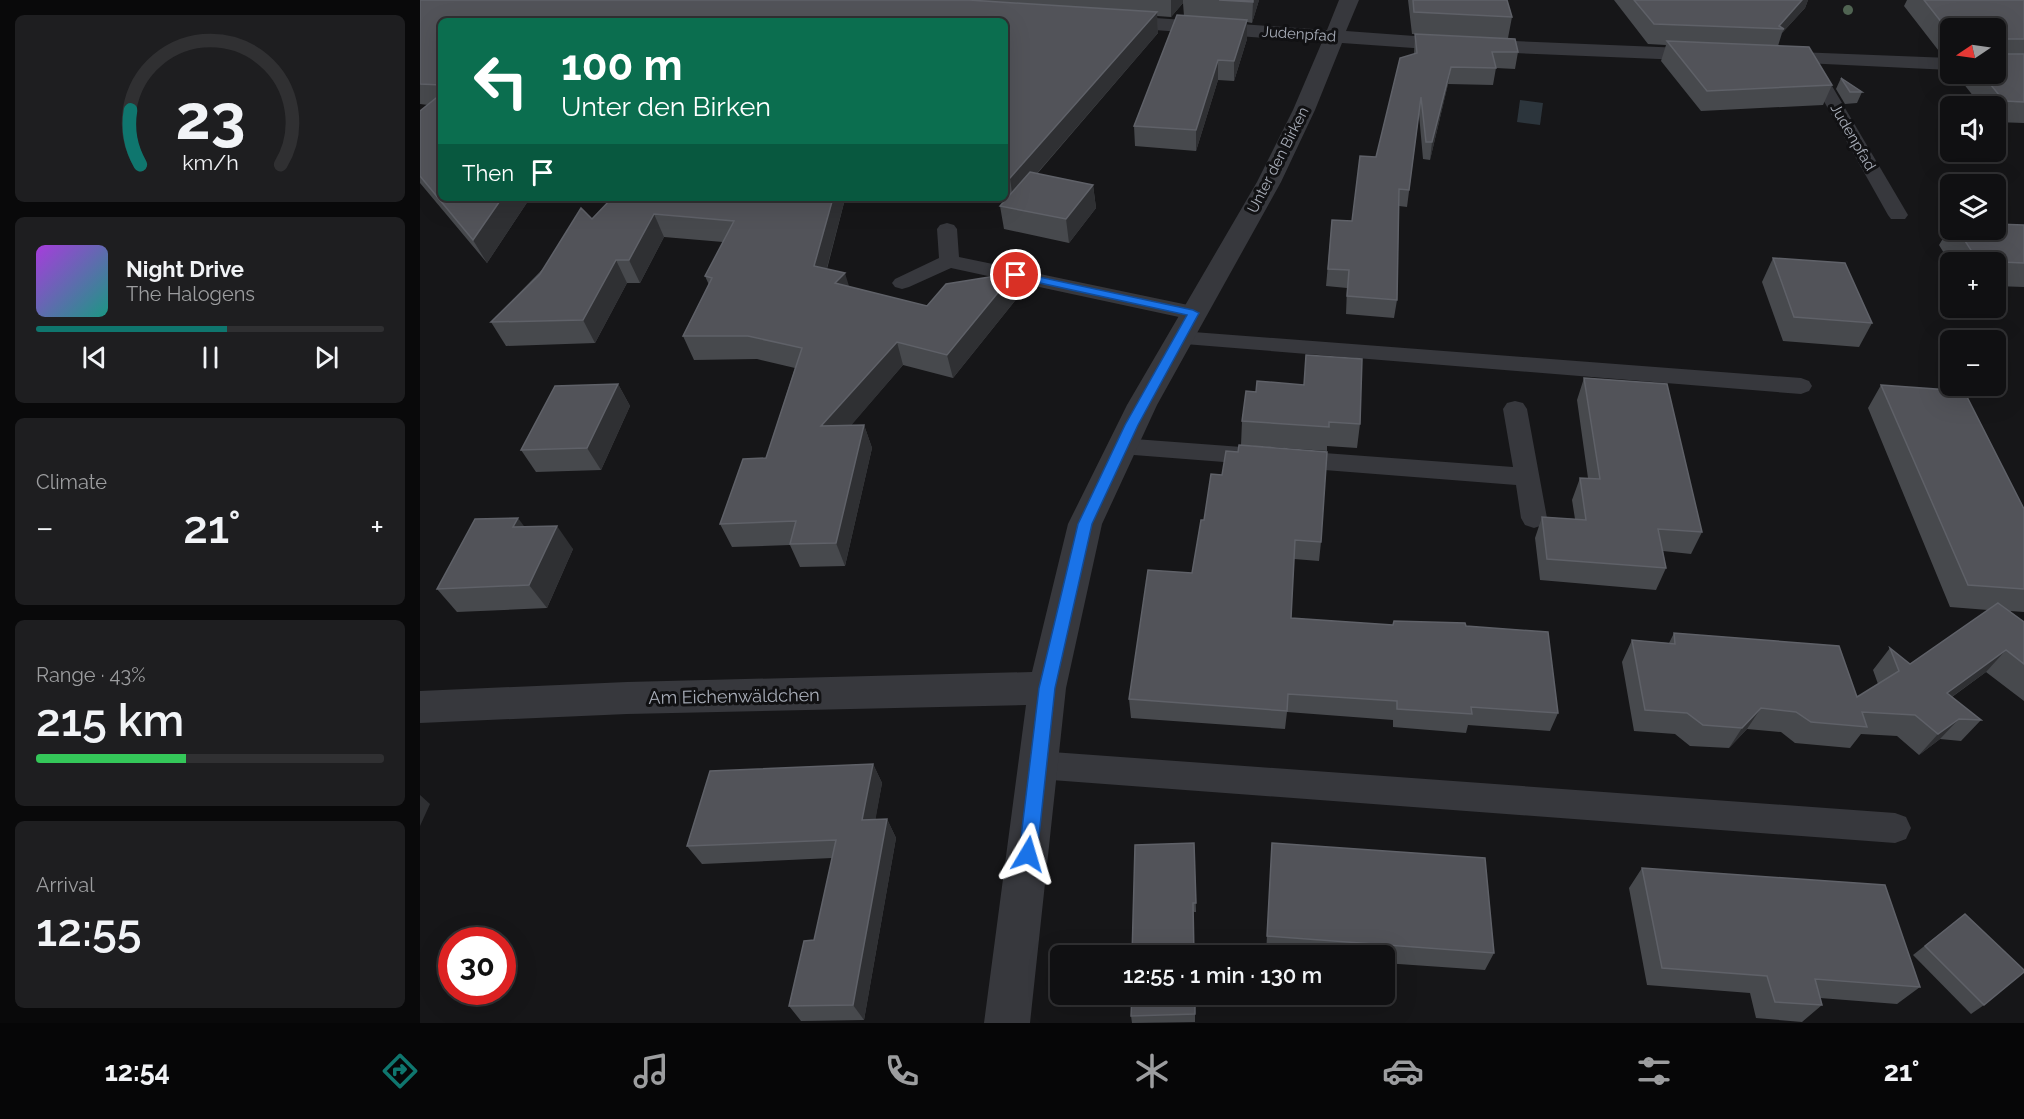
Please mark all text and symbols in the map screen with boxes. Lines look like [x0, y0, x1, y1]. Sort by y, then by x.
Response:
north arrow [1940, 18, 2006, 84]
map controls [1940, 18, 2006, 396]
street label: Judenpfad [1261, 22, 1337, 46]
text: 100 m [561, 41, 683, 90]
icon: left [462, 42, 540, 120]
text: 23 [175, 80, 245, 154]
text: Unter den Birken [561, 91, 771, 122]
button: sound [1940, 96, 2006, 162]
street label: Judenpfad [1827, 100, 1879, 174]
street label: Unter den Birken [1243, 104, 1313, 216]
text: km/h [182, 151, 238, 176]
icon: arrive [526, 156, 559, 189]
text: Then [462, 160, 514, 186]
button: layers [1940, 174, 2006, 240]
pin [990, 249, 1041, 300]
button: + [1940, 252, 2006, 318]
text: Night Drive [126, 256, 244, 282]
icon: arrive [999, 258, 1032, 291]
text: The Halogens [126, 282, 255, 306]
button: − [1940, 330, 2006, 396]
icon: previous [78, 341, 111, 374]
icon: pause [194, 341, 227, 374]
icon: next [310, 341, 343, 374]
text: Climate [36, 470, 107, 494]
text: 21° [183, 501, 241, 554]
text: − [36, 508, 54, 547]
text: + [370, 508, 384, 547]
text: Range · 43% [36, 663, 145, 687]
street label: Am Eichenwäldchen [648, 684, 820, 708]
text: 215 km [36, 694, 184, 747]
position arrow [996, 822, 1060, 886]
text: Arrival [36, 873, 95, 897]
text: 12:55 [36, 904, 142, 957]
speed limit sign: 30 [438, 927, 516, 1005]
text: 12:55 · 1 min · 130 m [1123, 962, 1322, 988]
icon: directions [379, 1050, 421, 1092]
icon: music [630, 1050, 672, 1092]
icon: phone [881, 1050, 923, 1092]
icon: climate [1131, 1050, 1173, 1092]
icon: car [1382, 1050, 1424, 1092]
icon: filters [1633, 1050, 1675, 1092]
text: 12:54 [104, 1056, 170, 1087]
text: 21° [1884, 1056, 1919, 1087]

